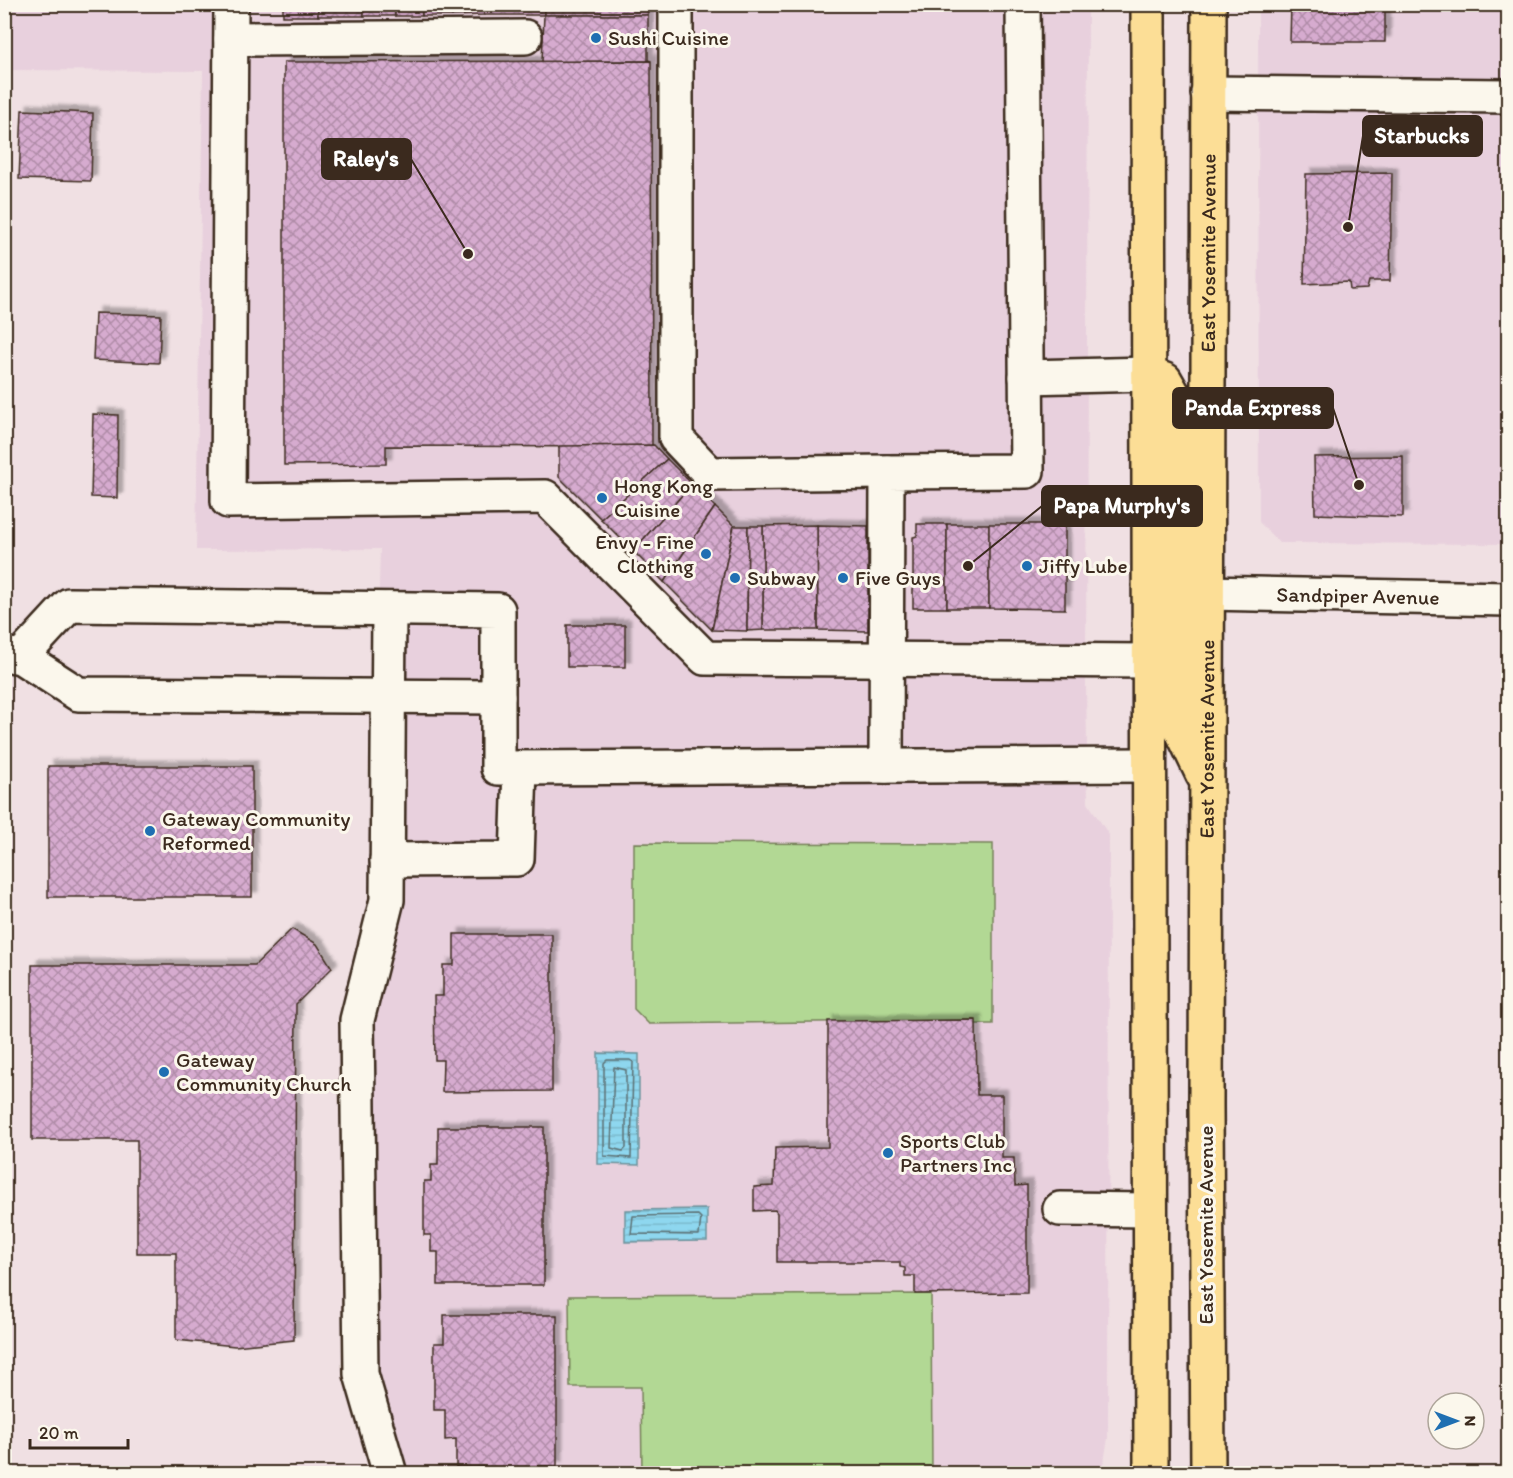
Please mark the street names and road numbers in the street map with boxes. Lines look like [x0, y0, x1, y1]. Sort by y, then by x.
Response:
street label: East Yosemite Avenue [1195, 153, 1221, 353]
street label: Sandpiper Avenue [1276, 581, 1440, 610]
street label: East Yosemite Avenue [1194, 639, 1219, 839]
street label: East Yosemite Avenue [1193, 1125, 1218, 1324]

